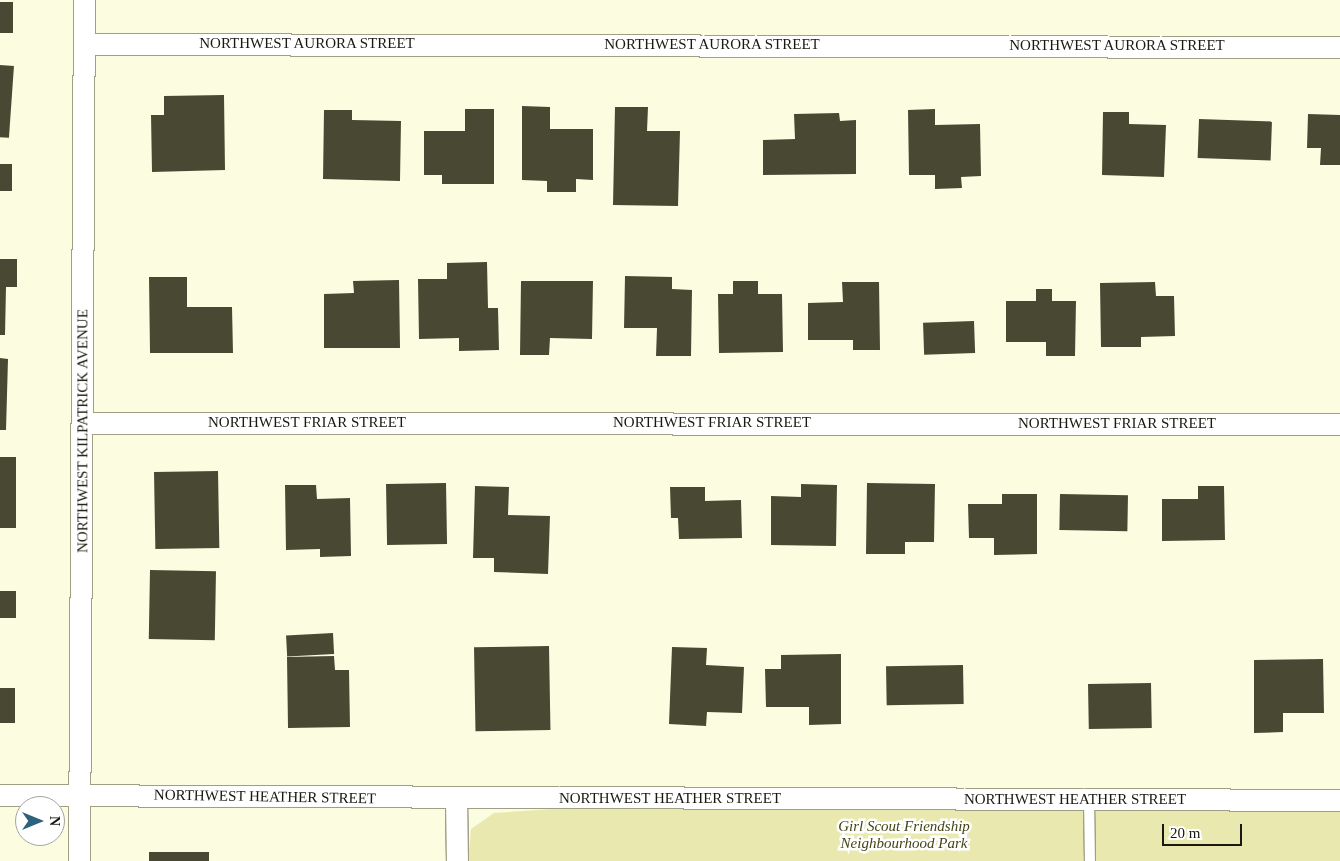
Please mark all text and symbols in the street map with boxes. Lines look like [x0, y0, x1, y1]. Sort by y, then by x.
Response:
street label: NORTHWEST AURORA STREET [198, 35, 416, 53]
street label: NORTHWEST AURORA STREET [603, 36, 821, 54]
street label: NORTHWEST AURORA STREET [1008, 37, 1226, 55]
street label: NORTHWEST KILPATRICK AVENUE [74, 309, 92, 553]
street label: NORTHWEST FRIAR STREET [208, 414, 406, 432]
street label: NORTHWEST FRIAR STREET [613, 414, 811, 432]
street label: NORTHWEST FRIAR STREET [1018, 415, 1216, 433]
street label: NORTHWEST HEATHER STREET [154, 786, 376, 808]
street label: NORTHWEST HEATHER STREET [559, 790, 781, 808]
street label: NORTHWEST HEATHER STREET [964, 791, 1186, 809]
north arrow [15, 796, 65, 846]
scale bar [1165, 814, 1245, 846]
text: N [47, 816, 62, 826]
park label: Girl Scout Friendship Neighbourhood Park [838, 817, 970, 852]
text: 20 m [1170, 825, 1200, 841]

